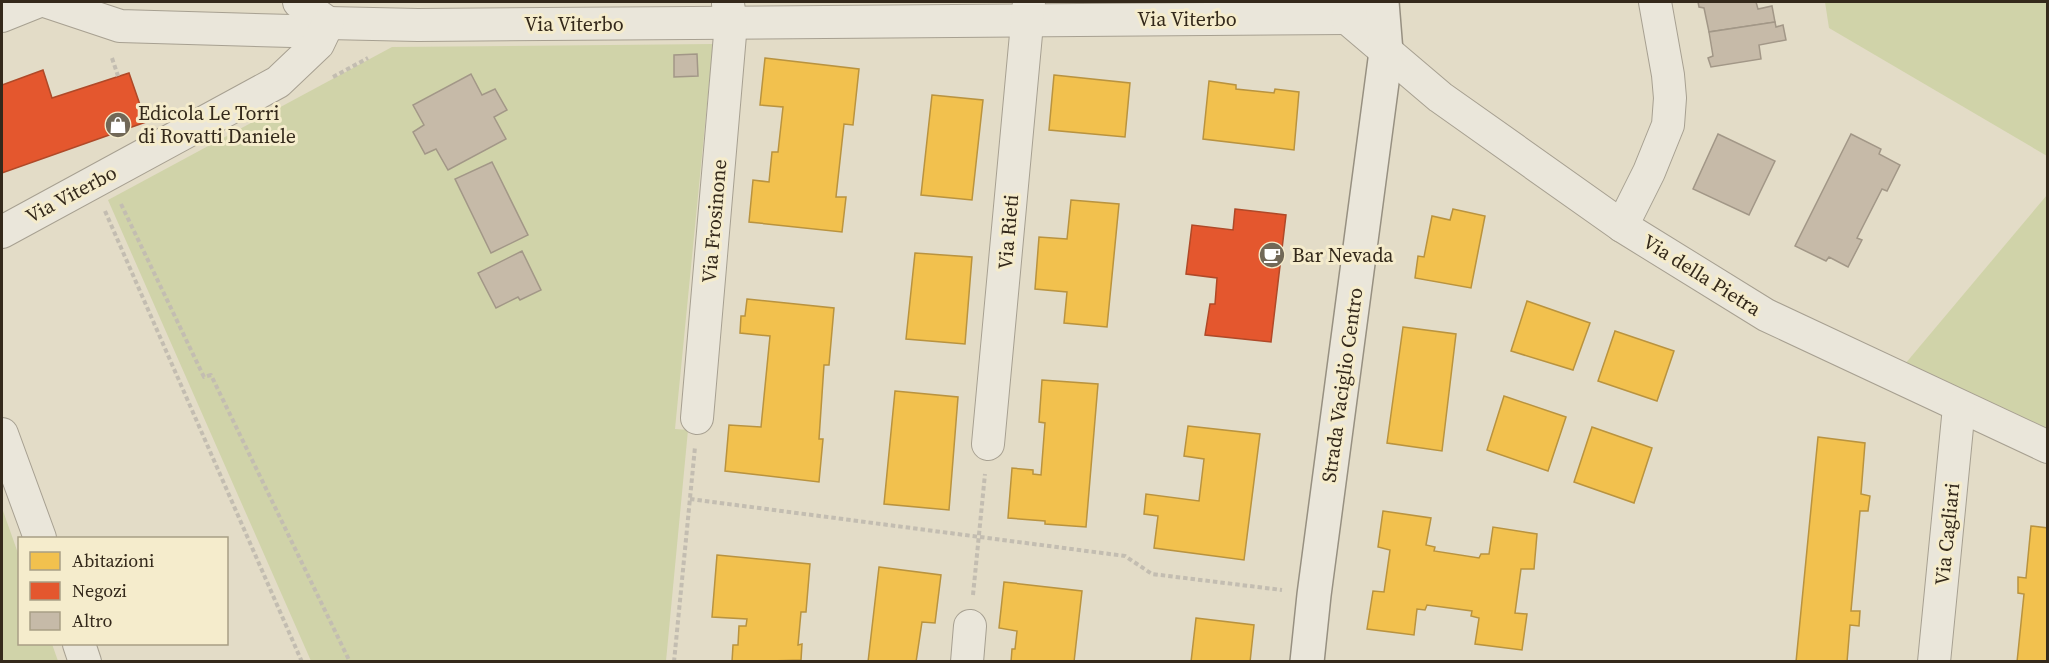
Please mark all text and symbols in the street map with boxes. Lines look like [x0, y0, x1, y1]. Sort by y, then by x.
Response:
street label: Via Viterbo [1137, 5, 1237, 33]
street label: Via Viterbo [524, 10, 624, 38]
place label: Edicola Le Torri di Rovatti Daniele [138, 99, 296, 150]
shop icon: Edicola Le Torri di Rovatti Daniele [103, 110, 133, 140]
street label: Via Viterbo [21, 158, 121, 230]
street label: Via Frosinone [695, 158, 733, 284]
street label: Via Rieti [991, 193, 1025, 271]
street label: Via della Pietra [1637, 227, 1767, 323]
cafe icon: Bar Nevada [1257, 240, 1287, 270]
place label: Bar Nevada [1292, 241, 1394, 269]
street label: Strada Vaciglio Centro [1314, 286, 1370, 484]
street label: Via Cagliari [1928, 481, 1966, 587]
legend [18, 537, 228, 645]
text: Abitazioni [72, 548, 154, 573]
text: Negozi [72, 578, 127, 603]
text: Altro [72, 608, 113, 633]

